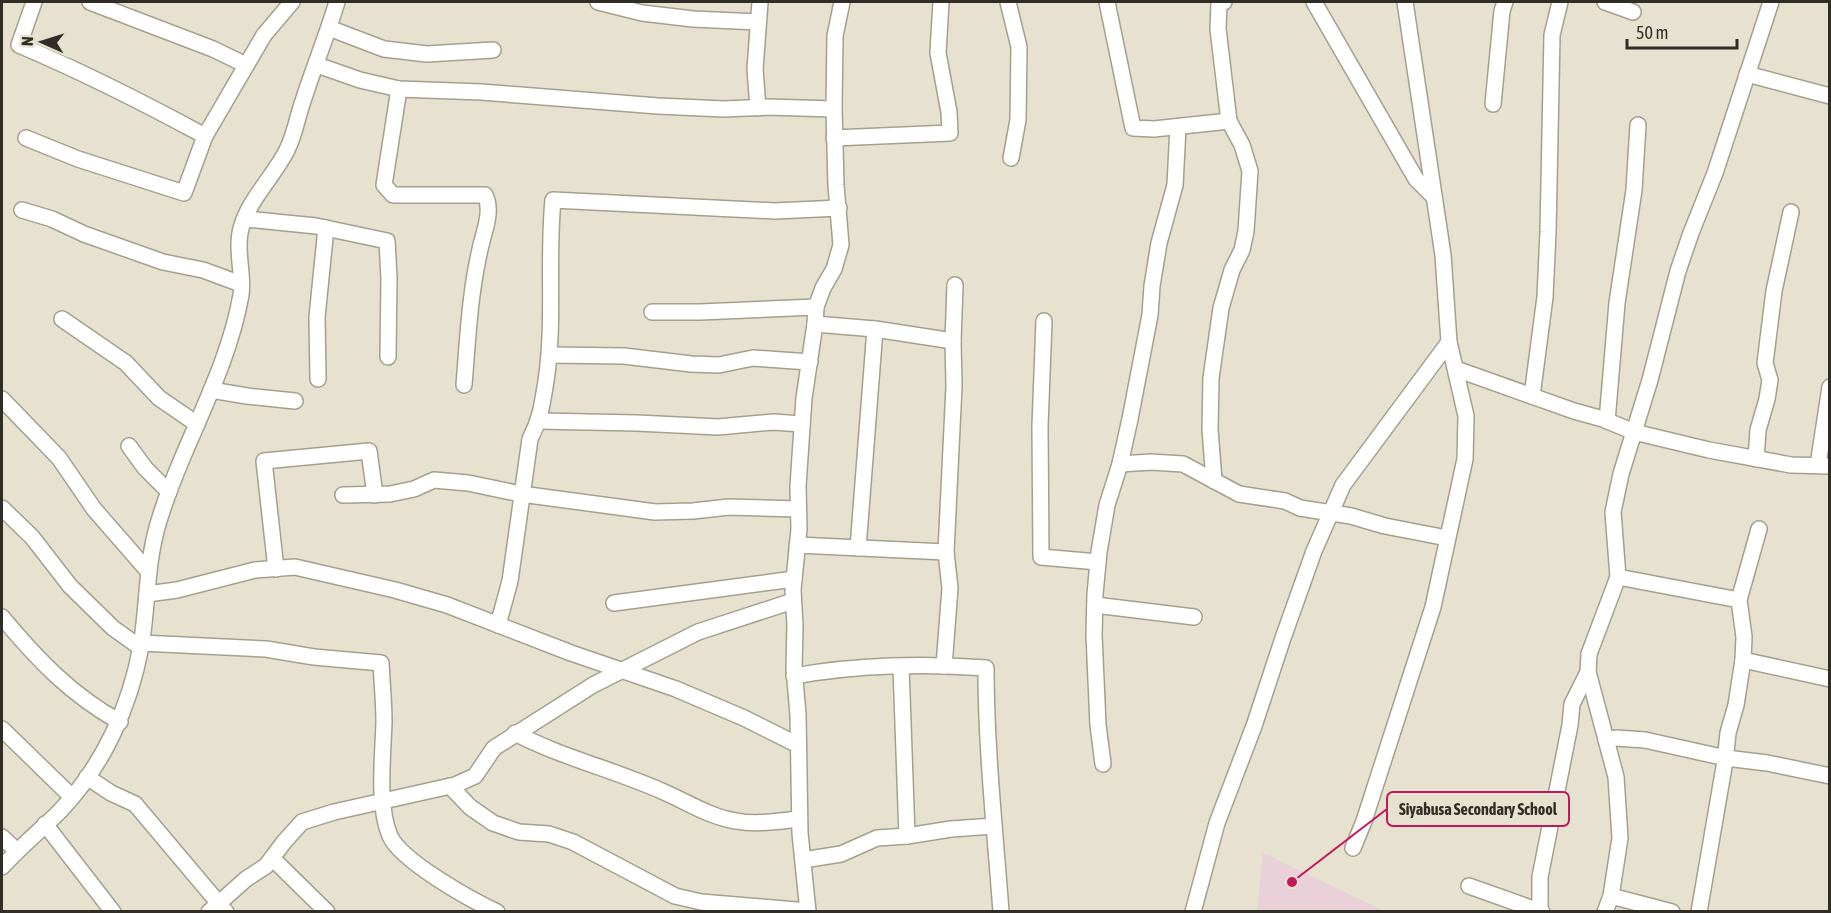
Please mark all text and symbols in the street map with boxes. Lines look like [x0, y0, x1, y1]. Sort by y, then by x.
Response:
north arrow [12, 12, 72, 72]
scale bar [1627, 12, 1736, 50]
text: 50 m [1636, 22, 1668, 43]
text: N [18, 36, 36, 46]
callout: Siyabusa Secondary School [1387, 792, 1569, 826]
text: Siyabusa Secondary School [1399, 800, 1558, 818]

